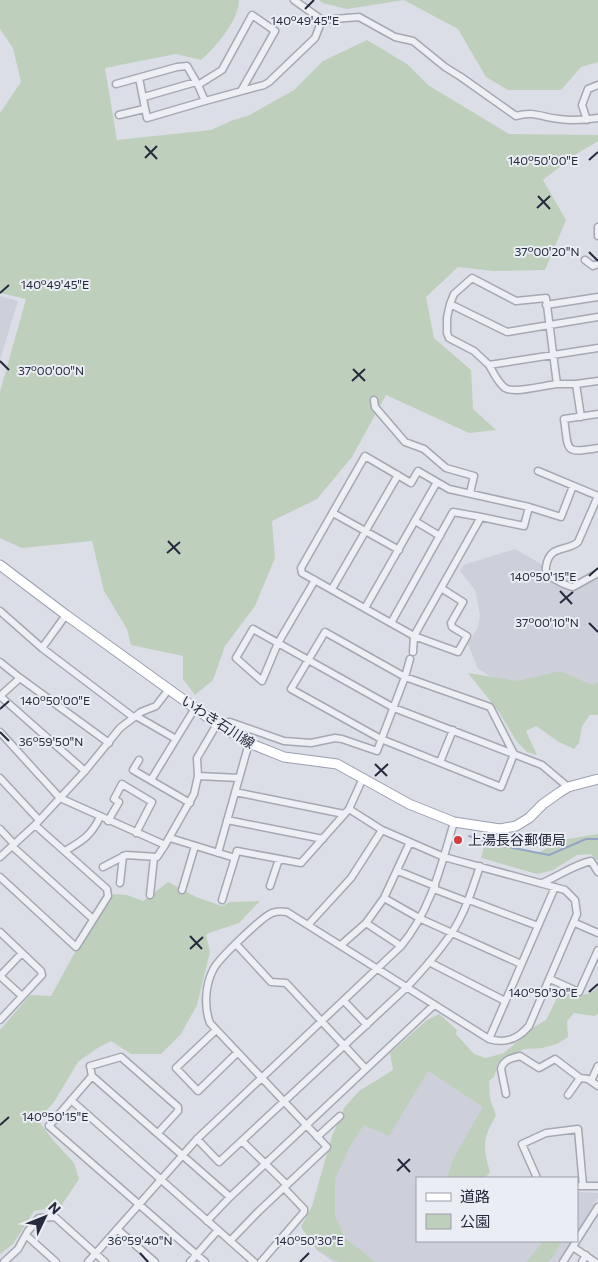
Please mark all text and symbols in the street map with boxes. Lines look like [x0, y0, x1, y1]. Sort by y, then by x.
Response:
text: 140°49'45"E [271, 13, 339, 27]
text: 140°50'00"E [508, 153, 578, 167]
text: 37°00'20"N [515, 244, 579, 258]
text: 140°49'45"E [21, 277, 89, 291]
text: 37°00'00"N [18, 363, 84, 377]
text: 140°50'15"E [510, 569, 576, 583]
text: 37°00'10"N [515, 615, 579, 629]
street label: いわき石川線 [178, 692, 258, 752]
text: 140°50'00"E [20, 693, 90, 707]
text: 36°59'50"N [19, 734, 83, 748]
place label: 上湯長谷郵便局 [468, 831, 566, 848]
marker: 上湯長谷郵便局 [452, 834, 464, 846]
text: 140°50'30"E [508, 985, 578, 999]
text: 140°50'15"E [22, 1109, 88, 1123]
legend [416, 1177, 578, 1242]
text: 道路 [460, 1187, 490, 1205]
north arrow [20, 1192, 70, 1242]
text: N [45, 1198, 65, 1217]
text: 公園 [460, 1212, 490, 1230]
text: 36°59'40"N [108, 1233, 172, 1247]
text: 140°50'30"E [274, 1233, 344, 1247]

